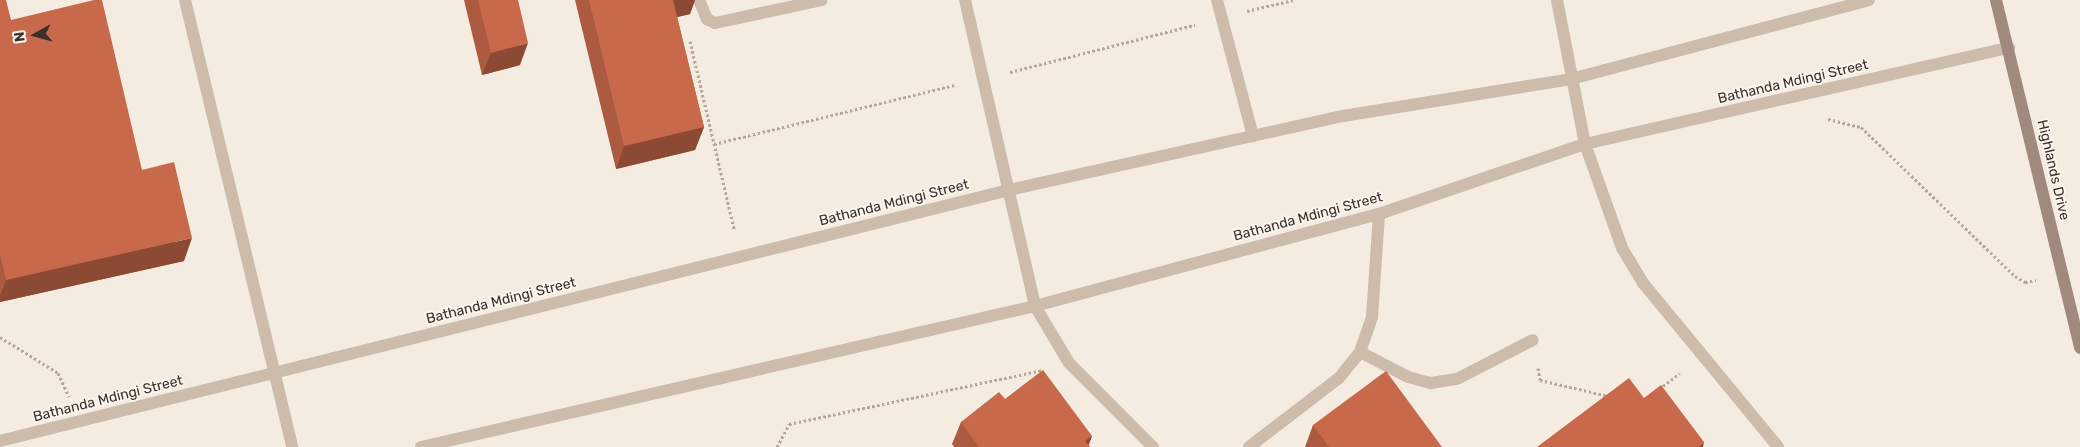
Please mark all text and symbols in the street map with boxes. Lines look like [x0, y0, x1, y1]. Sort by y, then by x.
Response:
north arrow [10, 10, 60, 60]
text: N [11, 31, 29, 43]
street label: Bathanda Mdingi Street [1716, 57, 1870, 107]
street label: Highlands Drive [2033, 118, 2073, 222]
street label: Bathanda Mdingi Street [817, 176, 971, 230]
street label: Bathanda Mdingi Street [1232, 189, 1384, 245]
street label: Bathanda Mdingi Street [424, 274, 578, 328]
street label: Bathanda Mdingi Street [31, 372, 185, 426]

